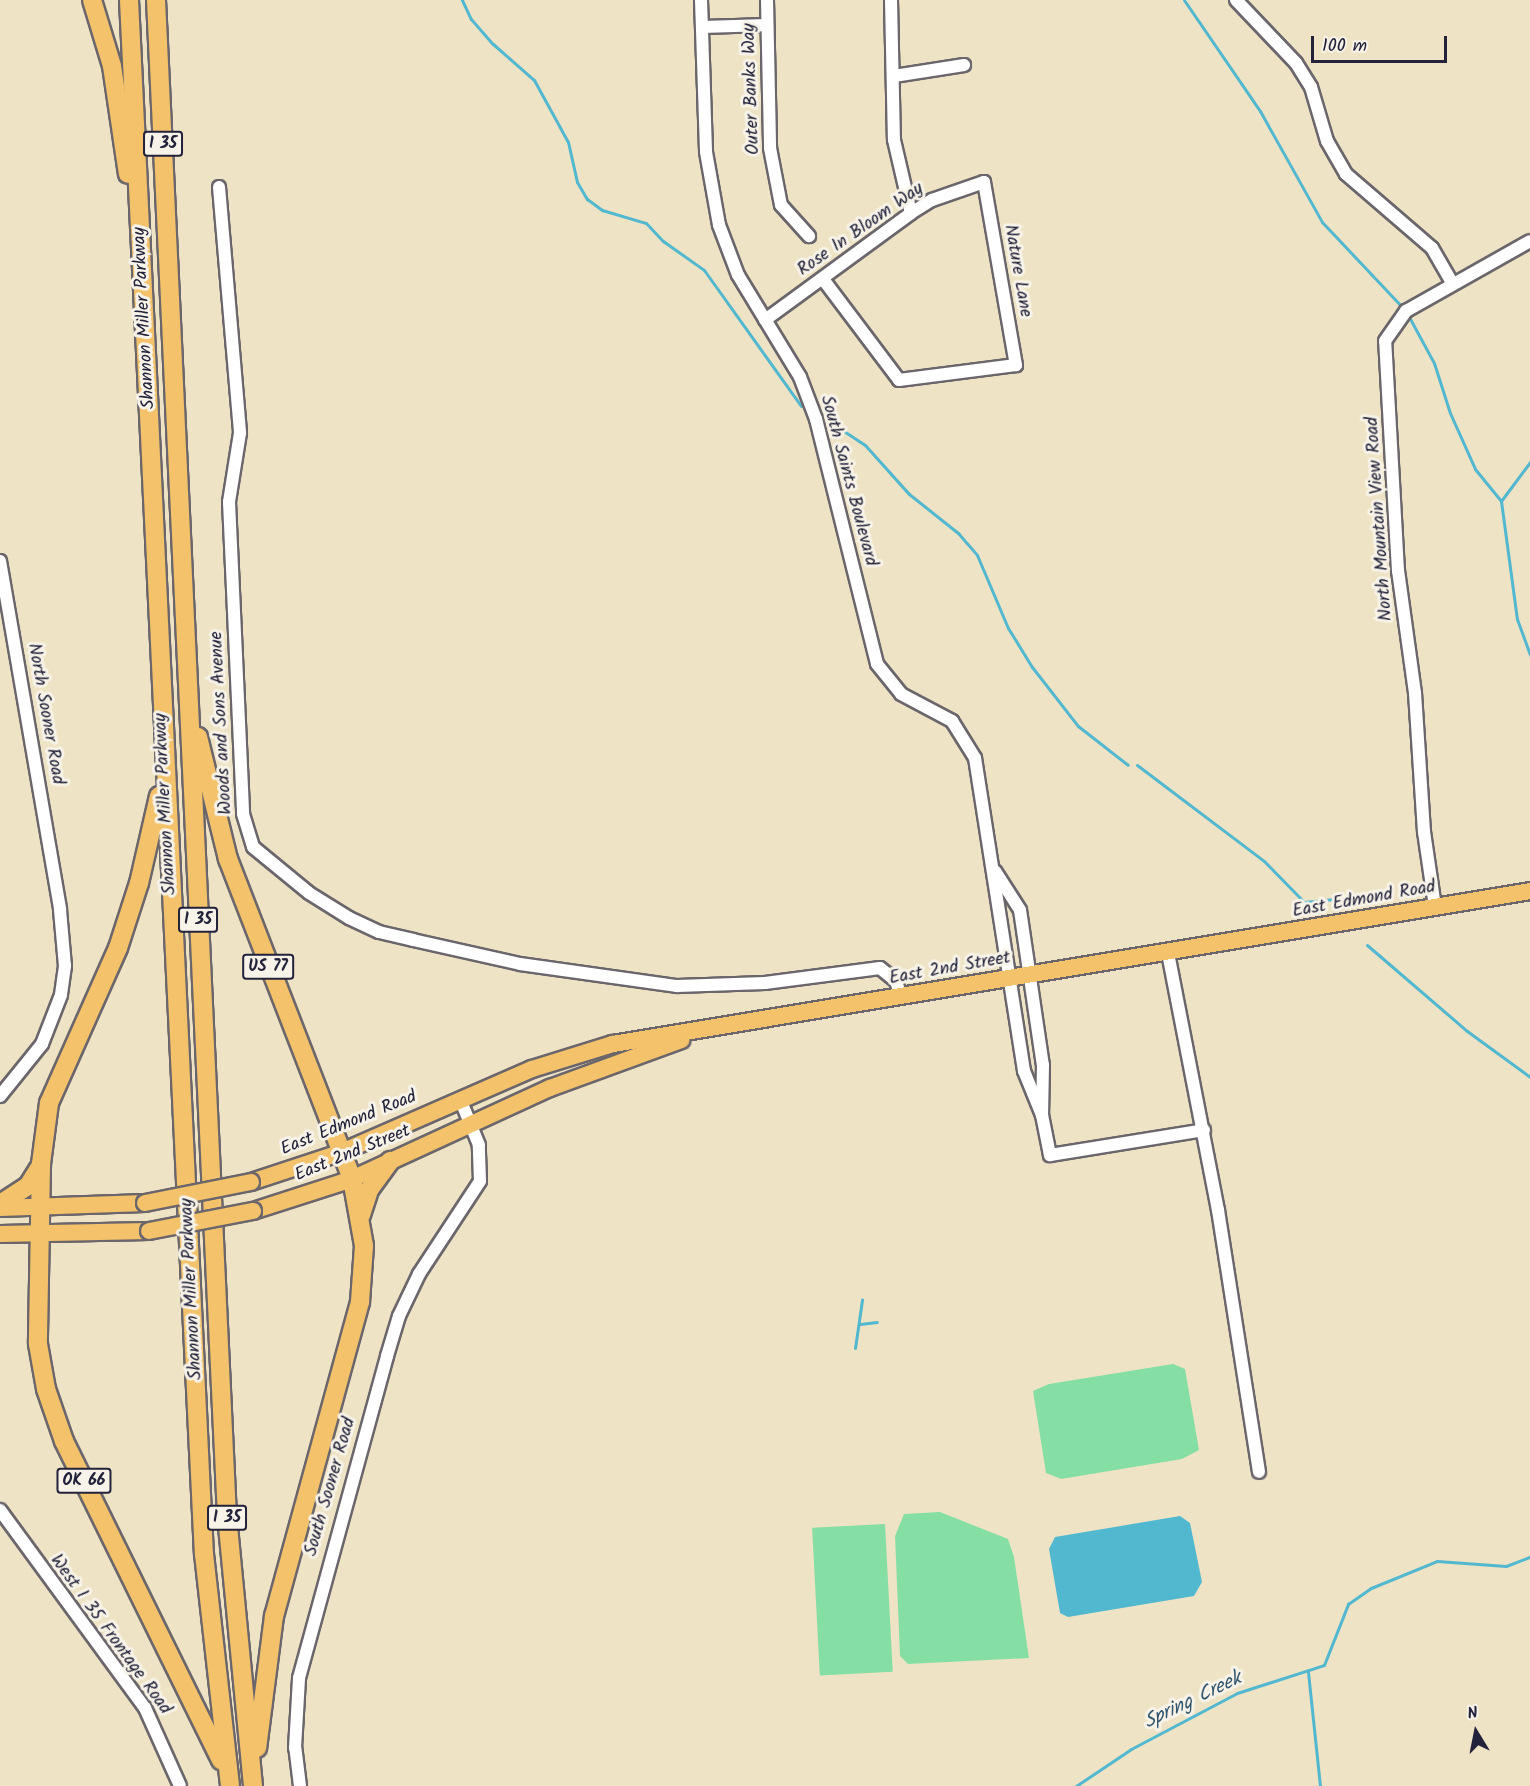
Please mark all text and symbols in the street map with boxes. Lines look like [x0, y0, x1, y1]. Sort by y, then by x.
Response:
street label: Outer Banks Way [739, 23, 765, 155]
scale bar [1314, 24, 1450, 62]
text: 100 m [1322, 32, 1367, 61]
road number: I 35 [142, 131, 184, 157]
street label: Rose In Bloom Way [794, 178, 928, 282]
street label: Nature Lane [998, 223, 1036, 319]
street label: Shannon Miller Parkway [129, 227, 161, 409]
street label: South Saints Boulevard [815, 393, 881, 569]
street label: North Mountain View Road [1362, 416, 1398, 622]
street label: Woods and Sons Avenue [206, 631, 238, 815]
street label: North Sooner Road [22, 642, 68, 786]
street label: Shannon Miller Parkway [150, 713, 182, 895]
street label: East Edmond Road [1291, 877, 1437, 923]
road number: I 35 [177, 907, 219, 933]
street label: East 2nd Street [888, 948, 1012, 990]
road number: US 77 [241, 954, 295, 980]
street label: East Edmond Road [278, 1087, 420, 1161]
street label: East 2nd Street [292, 1121, 414, 1187]
street label: Shannon Miller Parkway [176, 1198, 208, 1380]
street label: South Sooner Road [301, 1415, 361, 1559]
road number: OK 66 [56, 1468, 112, 1494]
road number: I 35 [206, 1505, 248, 1531]
street label: West I 35 Frontage Road [45, 1551, 175, 1719]
water label: Spring Creek [1140, 1667, 1246, 1735]
text: N [1466, 1701, 1480, 1727]
north arrow [1446, 1702, 1506, 1762]

